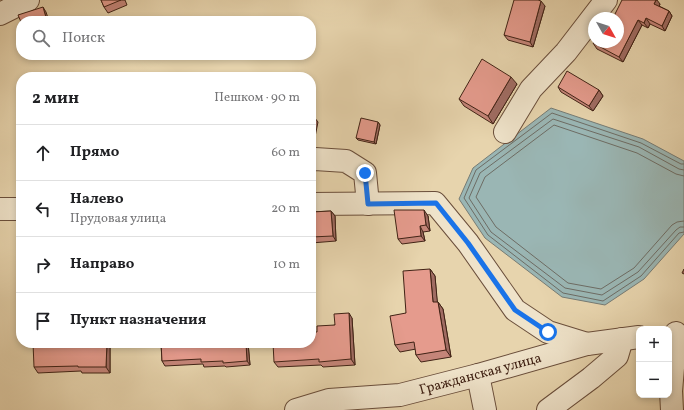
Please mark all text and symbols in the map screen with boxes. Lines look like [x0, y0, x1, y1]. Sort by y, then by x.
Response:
north arrow [588, 12, 624, 48]
search box [16, 16, 316, 60]
icon: search [30, 27, 52, 49]
text: Поиск [62, 28, 105, 49]
text: 2 мин [32, 87, 79, 110]
text: Пешком · 90 m [214, 89, 300, 107]
icon: ahead [32, 142, 54, 164]
text: Прямо [70, 142, 119, 163]
text: 60 m [272, 144, 300, 162]
route end [356, 164, 374, 182]
text: Налево [70, 189, 124, 210]
icon: left [32, 198, 54, 220]
text: 20 m [271, 200, 300, 218]
text: Прудовая улица [70, 210, 166, 228]
icon: right [32, 254, 54, 276]
text: Направо [70, 254, 134, 275]
text: 10 m [273, 256, 300, 274]
icon: arrive [32, 310, 54, 332]
text: Пункт назначения [70, 310, 206, 331]
route start [539, 323, 557, 341]
map controls [636, 326, 672, 398]
button: + [636, 326, 672, 362]
street label: Гражданская улица [417, 349, 544, 400]
button: − [636, 362, 672, 398]

